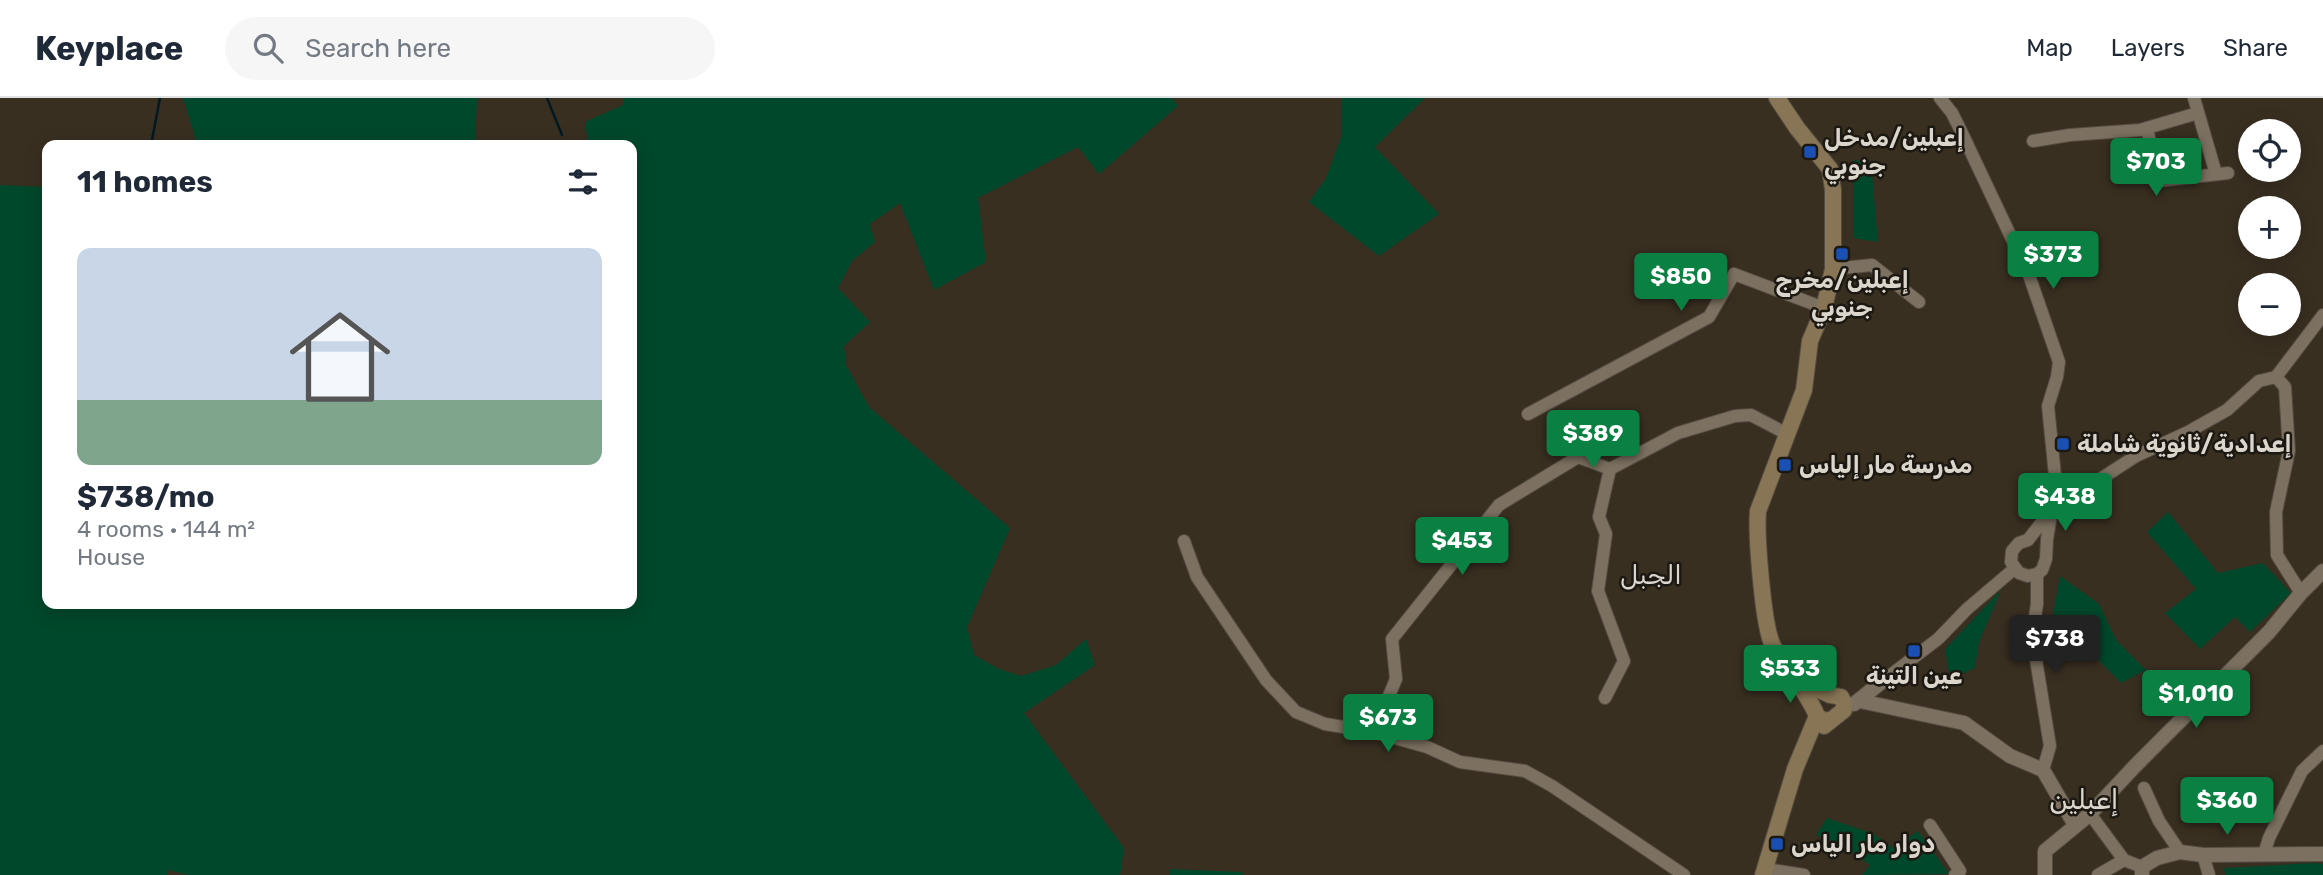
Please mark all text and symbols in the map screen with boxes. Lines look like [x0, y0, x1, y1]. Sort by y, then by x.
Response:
search box [225, 17, 715, 80]
text: Keyplace [35, 29, 183, 68]
icon: search [249, 29, 287, 67]
text: Search here [305, 33, 451, 64]
text: Map [2026, 34, 2073, 62]
text: Layers [2111, 34, 2185, 62]
text: Share [2223, 34, 2288, 62]
map controls [2238, 119, 2301, 336]
button: locate [2238, 119, 2301, 182]
place label: إعبلين/مدخل جنوبي [1824, 124, 1964, 185]
pin: $703 [2115, 139, 2197, 198]
marker: إعبلين/مدخل جنوبي [1802, 144, 1818, 160]
text: $703 [2126, 147, 2186, 175]
icon: filters [564, 163, 602, 201]
text: 11 homes [77, 164, 213, 200]
button: + [2238, 196, 2301, 259]
pin: $373 [2012, 232, 2094, 291]
text: $373 [2024, 240, 2082, 268]
marker: إعبلين/مخرج جنوبي [1834, 246, 1850, 262]
pin: $850 [1640, 254, 1722, 313]
text: $850 [1650, 262, 1712, 290]
place label: إعبلين/مخرج جنوبي [1775, 266, 1909, 327]
button: − [2238, 273, 2301, 336]
icon: home [277, 294, 403, 420]
pin: $389 [1552, 410, 1634, 470]
text: $389 [1563, 419, 1623, 447]
place label: إعدادية/ثانوية شاملة [2077, 430, 2292, 458]
marker: إعدادية/ثانوية شاملة [2055, 436, 2071, 452]
place label: مدرسة مار إلياس [1799, 451, 1972, 479]
marker: مدرسة مار إلياس [1777, 457, 1793, 473]
pin: $438 [2024, 474, 2106, 533]
text: $738/mo [77, 479, 214, 515]
text: $438 [2034, 482, 2096, 510]
text: 4 rooms · 144 m² [77, 515, 255, 543]
pin: $453 [1421, 518, 1503, 577]
text: $453 [1431, 526, 1493, 554]
text: House [77, 543, 145, 571]
district label: الجبل [1620, 560, 1682, 591]
pin: $738 [2014, 616, 2096, 675]
text: $738 [2025, 624, 2085, 652]
marker: عين التينة [1906, 643, 1922, 659]
pin: $533 [1749, 646, 1831, 705]
text: $533 [1760, 654, 1820, 682]
place label: عين التينة [1866, 662, 1962, 690]
pin: $1,010 [2139, 670, 2253, 730]
text: $1,010 [2158, 679, 2234, 707]
pin: $673 [1347, 694, 1429, 754]
text: $673 [1359, 703, 1417, 731]
pin: $360 [2186, 778, 2268, 837]
district label: إعبلين [2049, 783, 2119, 817]
text: $360 [2196, 786, 2258, 814]
place label: دوار مار الياس [1791, 830, 1935, 858]
marker: دوار مار الياس [1769, 836, 1785, 852]

